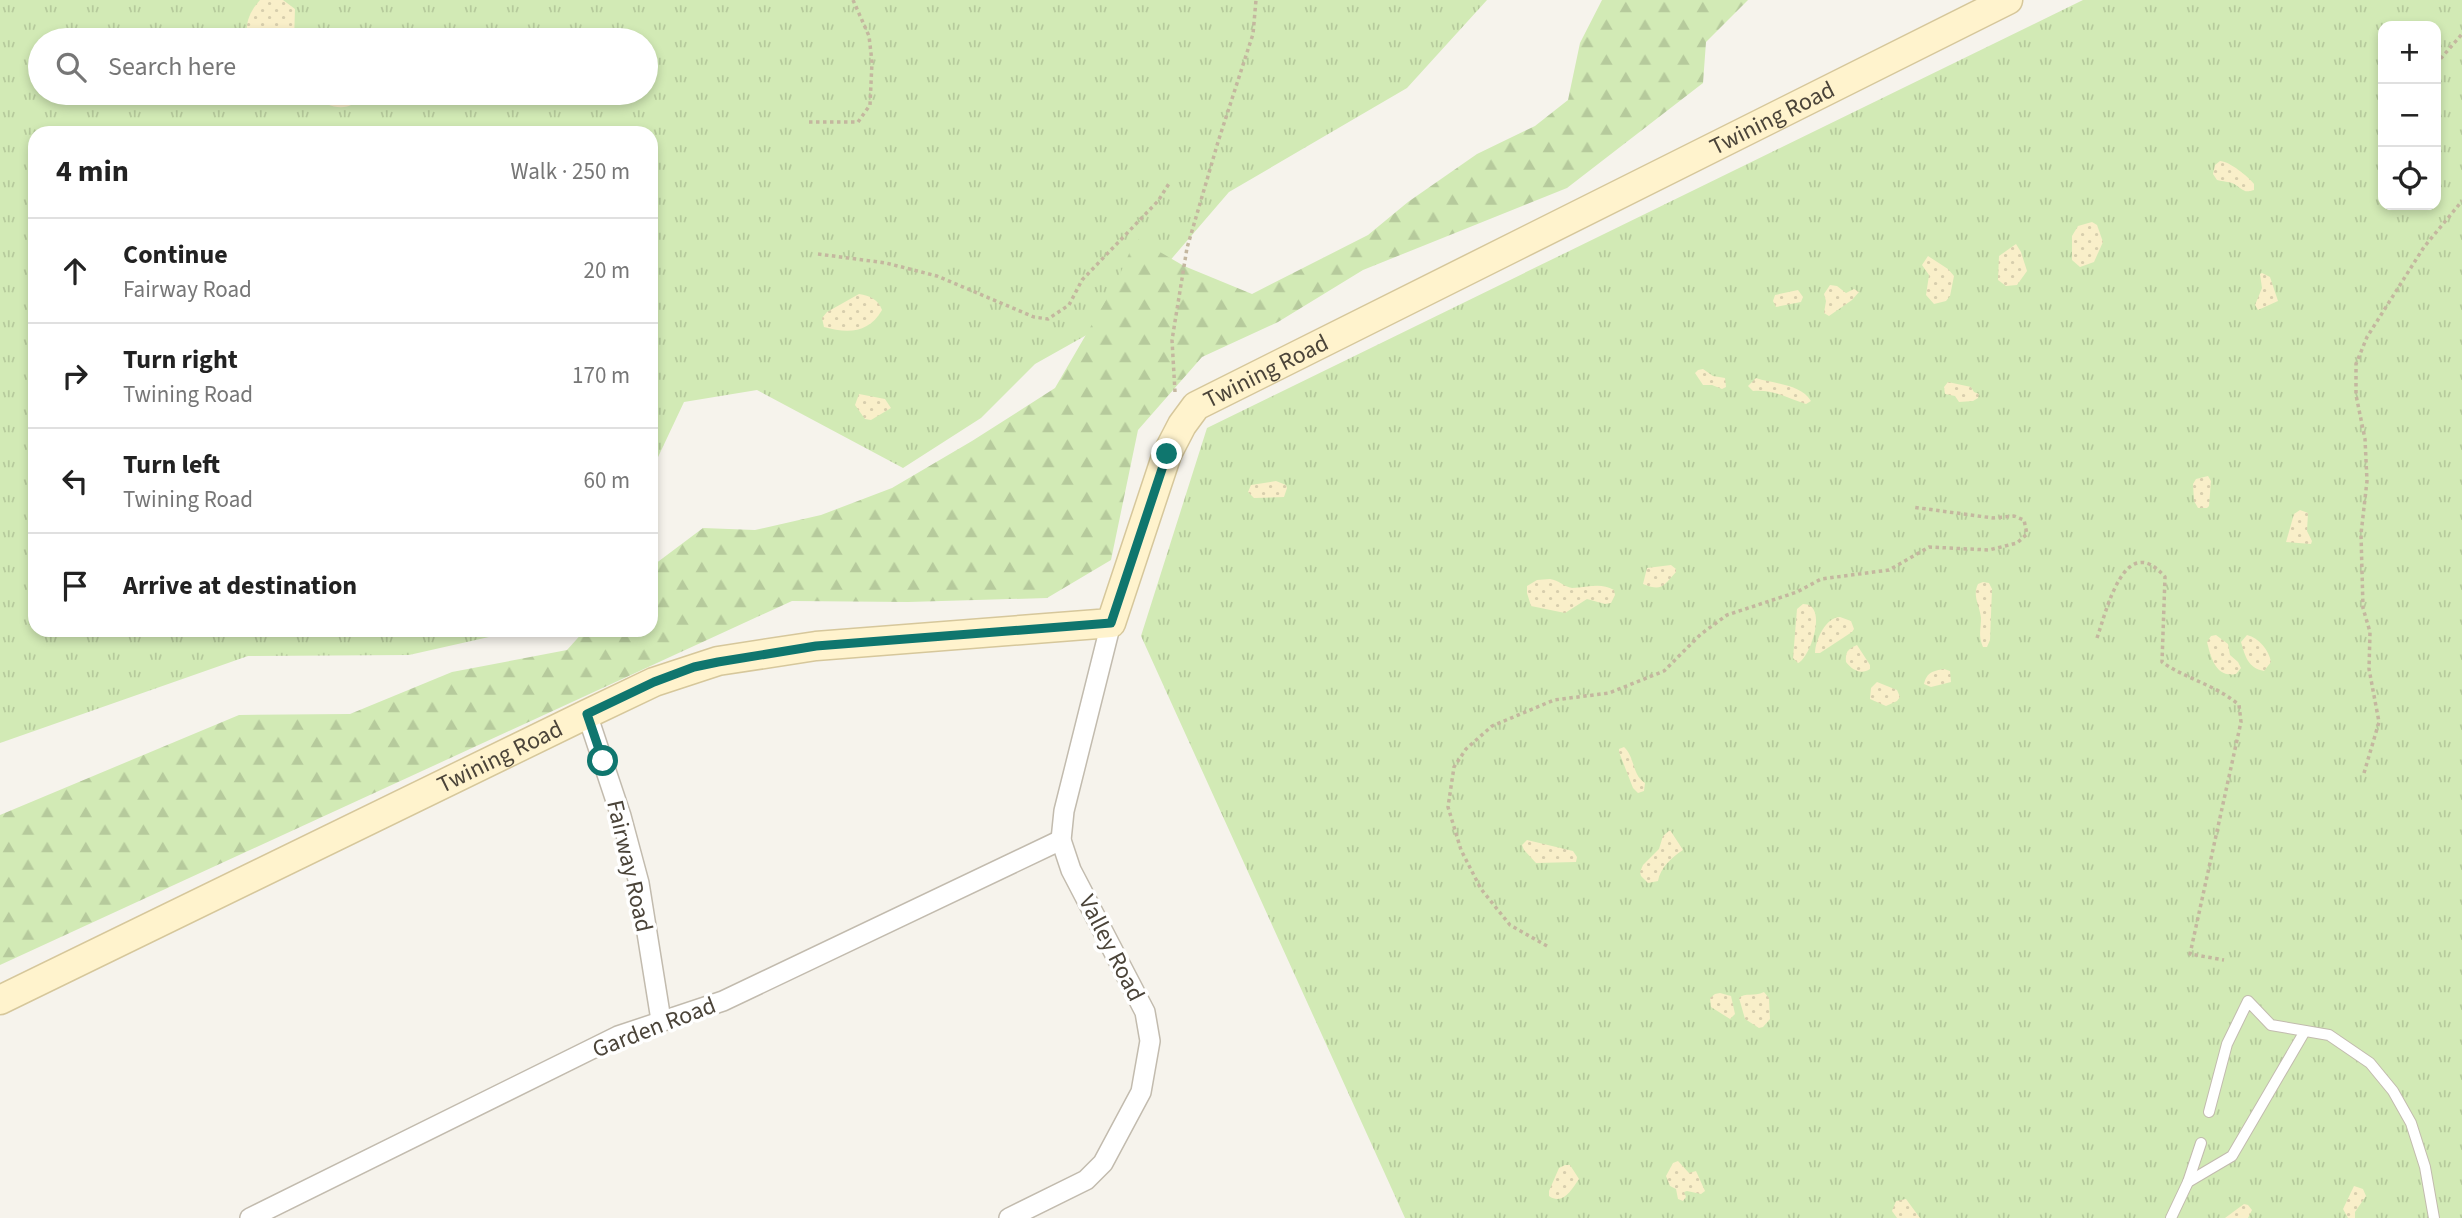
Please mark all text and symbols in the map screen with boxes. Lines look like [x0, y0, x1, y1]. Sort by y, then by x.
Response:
map controls [2378, 21, 2441, 210]
button: + [2378, 21, 2441, 84]
search box [28, 28, 658, 105]
icon: search [52, 48, 90, 86]
text: Search here [108, 48, 236, 85]
street label: Twining Road [1704, 72, 1841, 164]
button: − [2378, 84, 2441, 147]
button: locate [2378, 147, 2441, 210]
text: 4 min [56, 150, 129, 193]
text: Walk · 250 m [511, 155, 630, 188]
text: Continue [123, 236, 228, 273]
icon: ahead [56, 252, 94, 290]
text: 20 m [583, 254, 630, 287]
text: Fairway Road [123, 273, 252, 306]
street label: Twining Road [1197, 325, 1335, 418]
text: Turn right [123, 341, 238, 378]
icon: right [56, 357, 94, 395]
text: 170 m [572, 359, 630, 392]
text: Twining Road [123, 378, 253, 411]
route end [1151, 438, 1182, 469]
text: Turn left [123, 446, 220, 483]
icon: left [56, 462, 94, 500]
text: 60 m [583, 464, 630, 497]
text: Twining Road [123, 483, 253, 516]
icon: arrive [56, 567, 94, 605]
text: Arrive at destination [123, 567, 357, 604]
street label: Twining Road [431, 711, 569, 802]
route start [587, 745, 618, 776]
street label: Fairway Road [597, 797, 662, 936]
street label: Valley Road [1070, 889, 1153, 1008]
street label: Garden Road [587, 988, 721, 1067]

